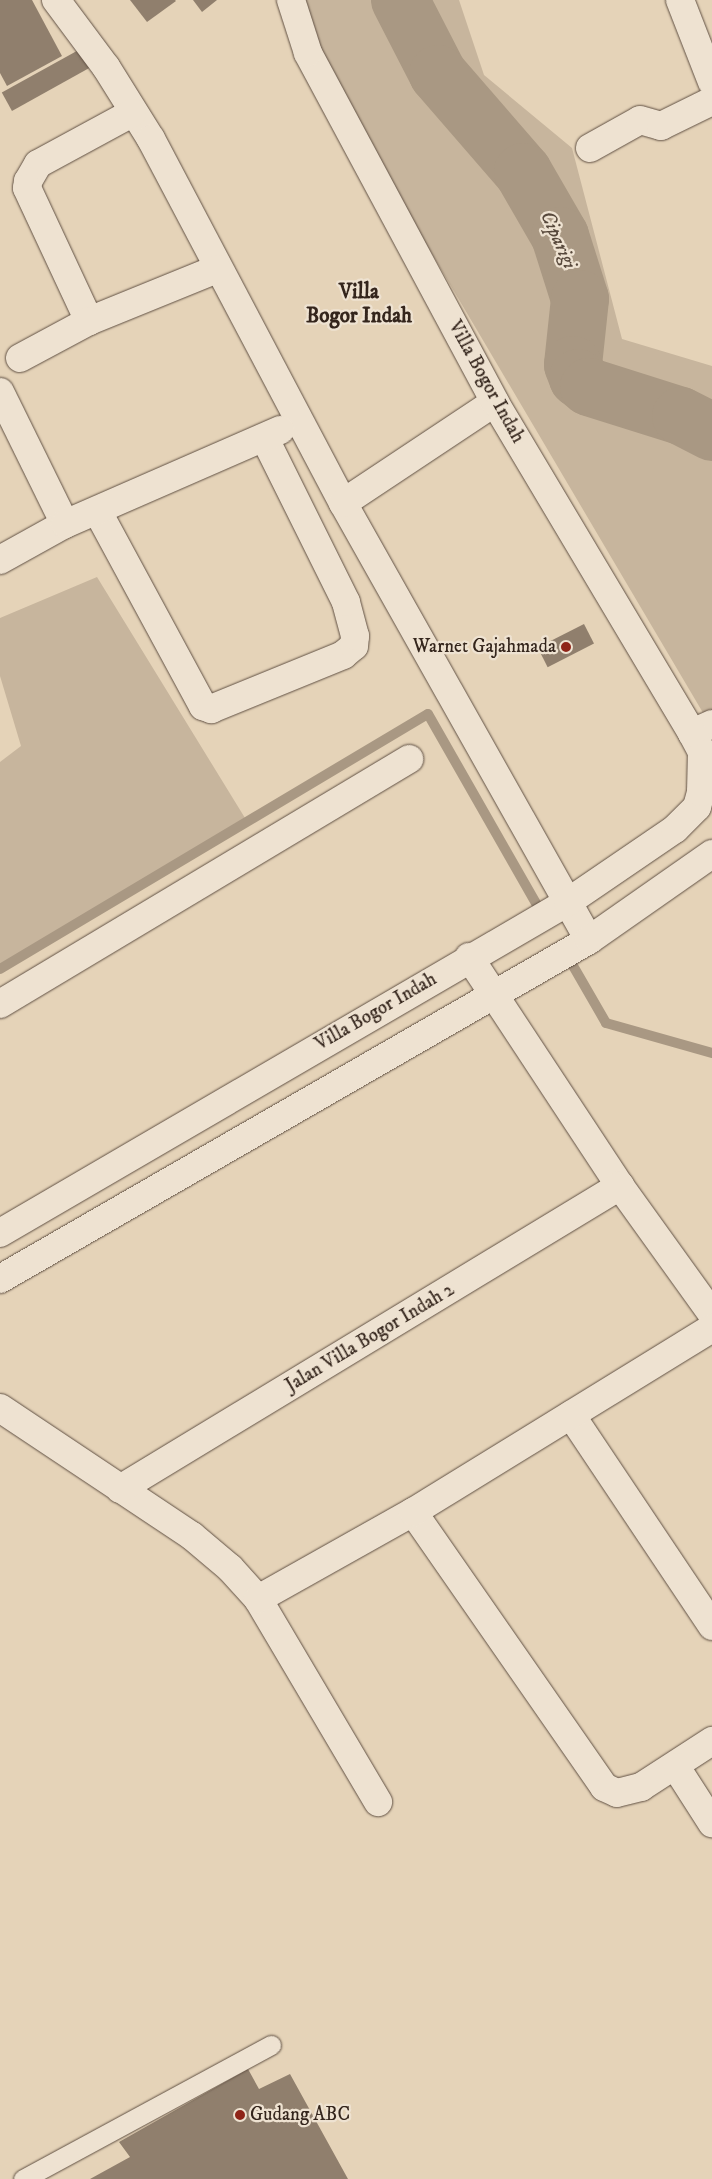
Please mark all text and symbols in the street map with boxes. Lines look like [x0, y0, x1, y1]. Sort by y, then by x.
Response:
water label: Ciparigi [535, 207, 581, 273]
district label: Villa Bogor Indah [306, 279, 412, 329]
street label: Villa Bogor Indah [443, 317, 529, 447]
place label: Warnet Gajahmada [413, 636, 556, 658]
marker: Warnet Gajahmada [560, 641, 572, 653]
street label: Villa Bogor Indah [311, 968, 441, 1056]
street label: Jalan Villa Bogor Indah 2 [281, 1279, 459, 1397]
place label: Gudang ABC [250, 2104, 350, 2126]
marker: Gudang ABC [234, 2109, 246, 2121]

